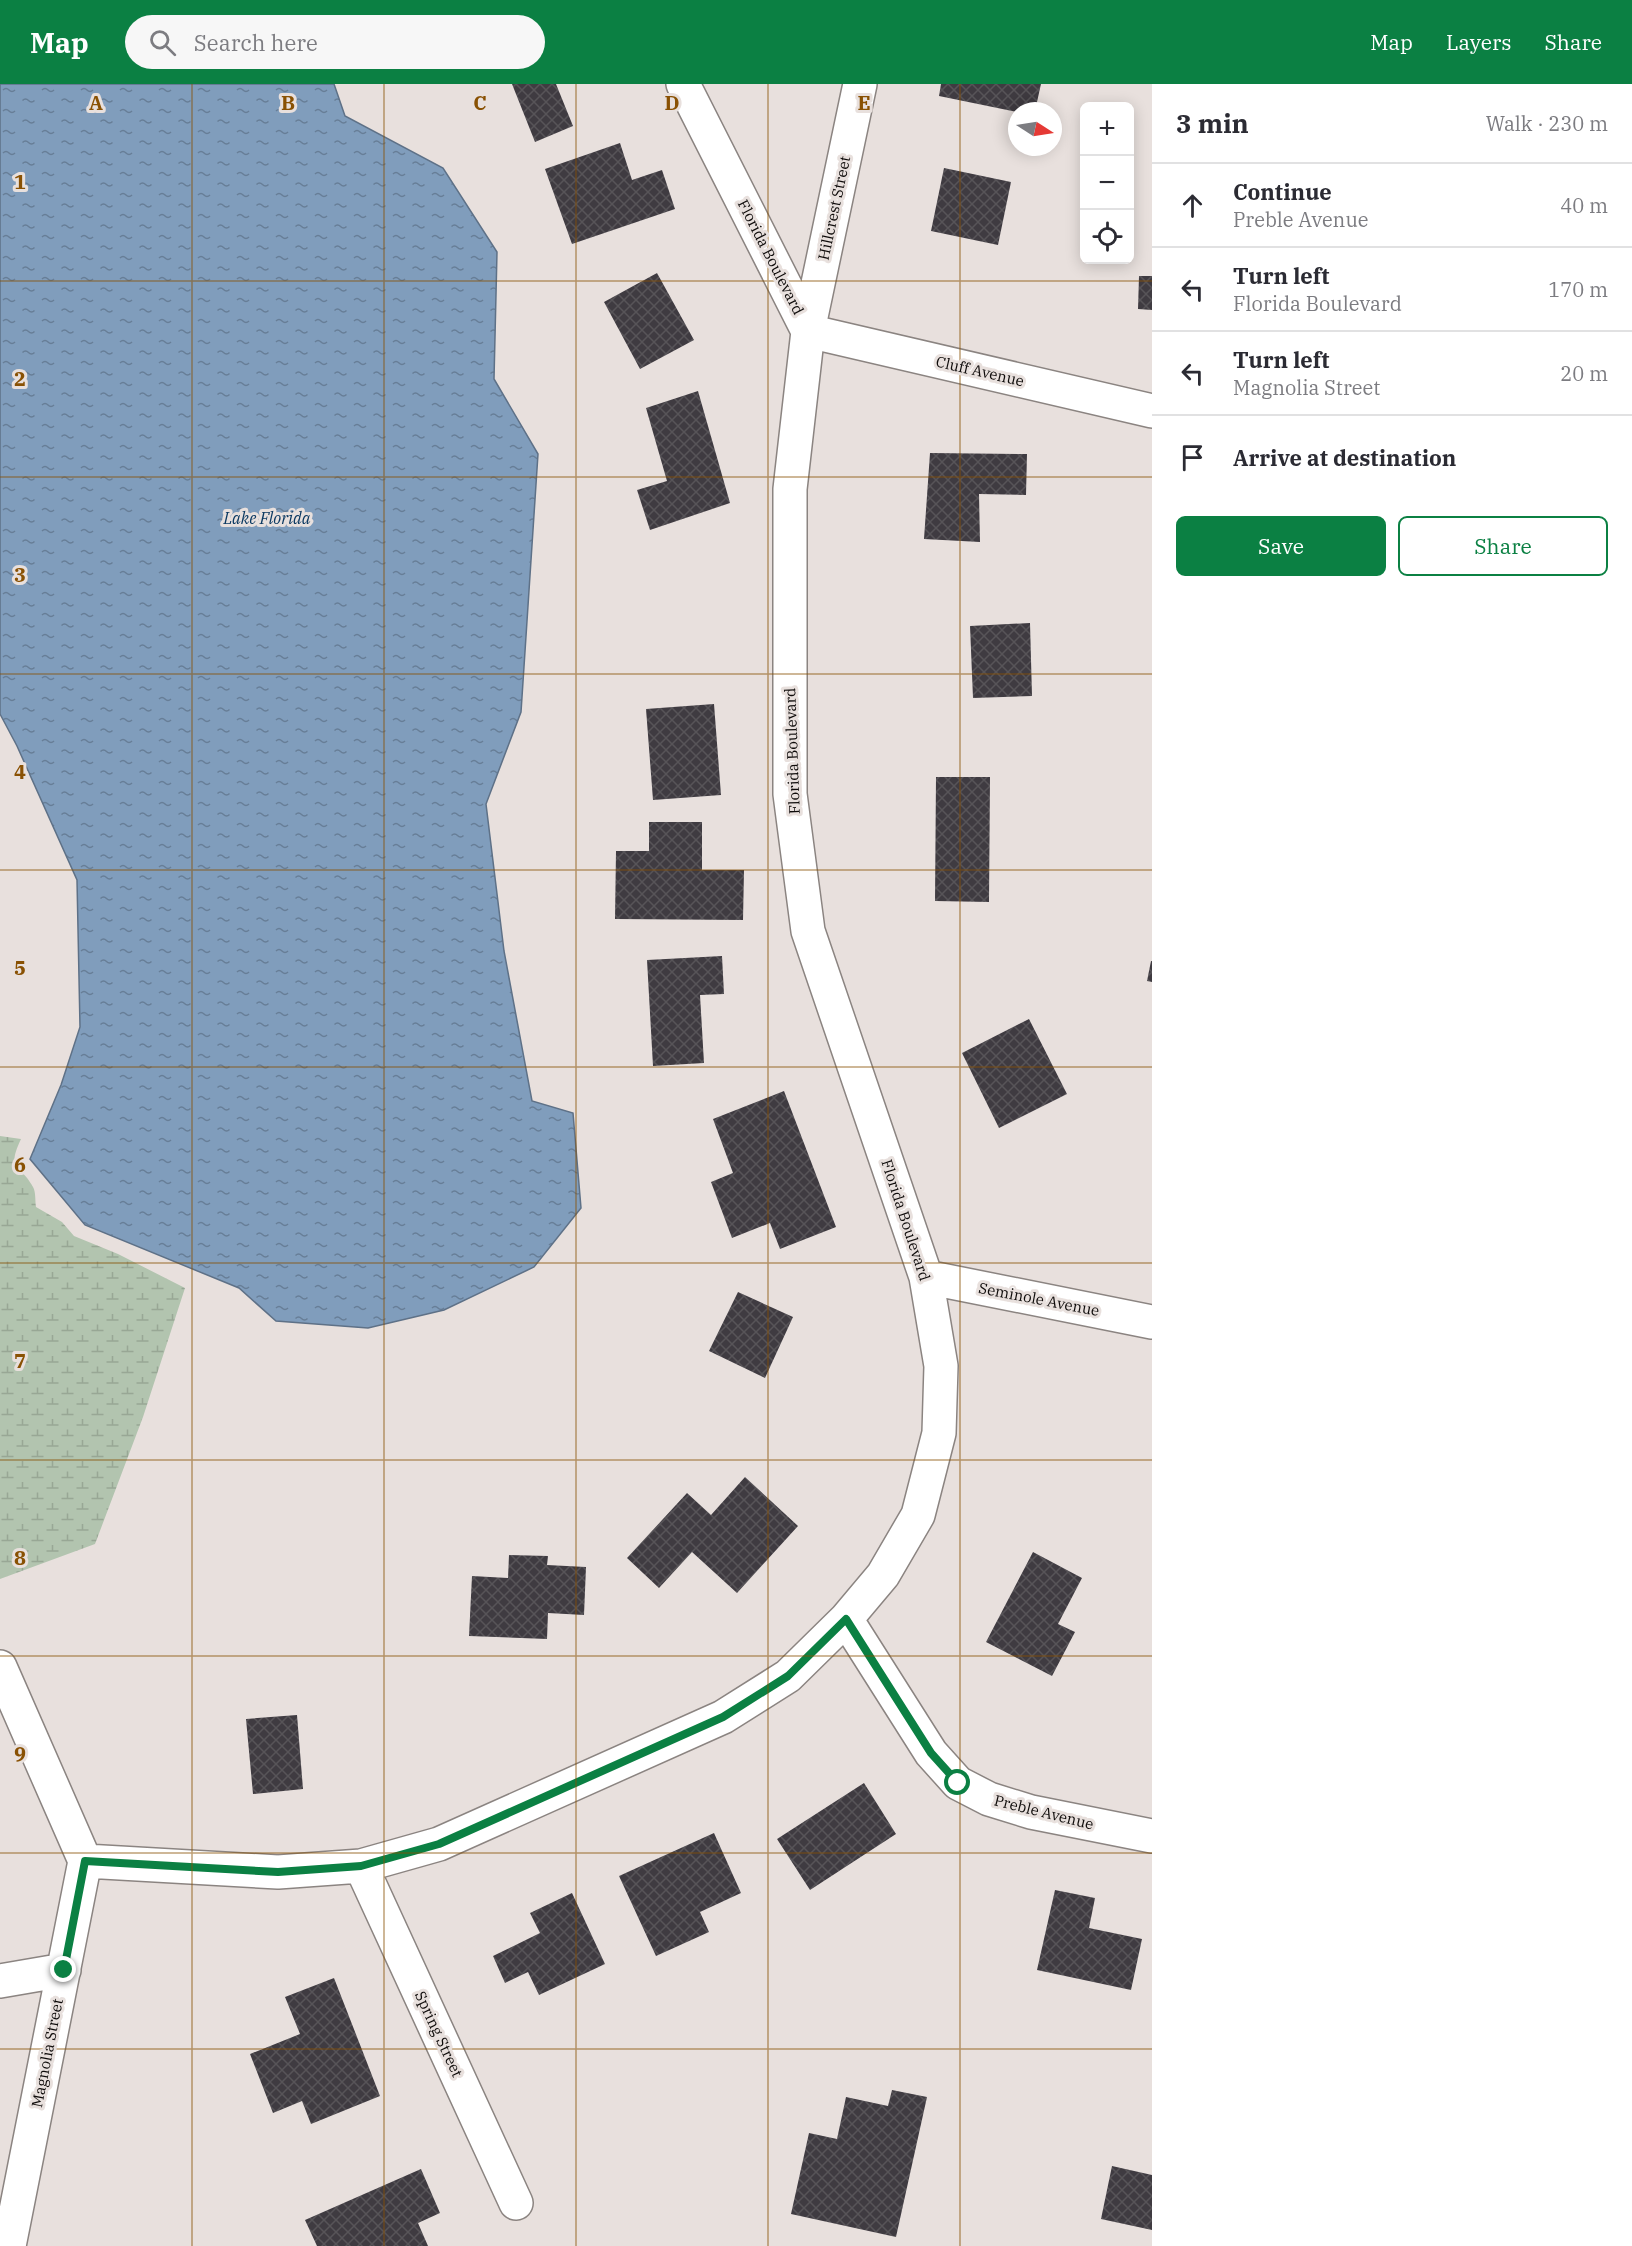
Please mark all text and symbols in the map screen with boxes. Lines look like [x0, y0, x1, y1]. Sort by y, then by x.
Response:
search box [125, 15, 545, 69]
text: Map [30, 24, 89, 61]
icon: search [146, 26, 179, 59]
text: Search here [194, 28, 318, 57]
text: Map [1370, 28, 1413, 56]
text: Layers [1446, 28, 1512, 56]
text: Share [1545, 28, 1602, 56]
text: A [89, 89, 103, 116]
text: B [281, 89, 295, 116]
text: C [473, 89, 487, 116]
text: D [664, 89, 680, 116]
text: E [857, 89, 871, 116]
north arrow [1008, 102, 1062, 156]
map controls [1080, 102, 1134, 264]
button: + [1080, 102, 1134, 156]
text: 3 min [1176, 106, 1249, 140]
text: Walk · 230 m [1486, 110, 1608, 137]
street label: Hillcrest Street [814, 154, 854, 262]
button: − [1080, 156, 1134, 210]
text: 1 [14, 168, 26, 195]
text: Continue [1233, 177, 1332, 206]
icon: ahead [1176, 189, 1209, 222]
text: 40 m [1560, 192, 1608, 219]
street label: Florida Boulevard [734, 196, 808, 318]
text: Preble Avenue [1233, 206, 1369, 233]
button: locate [1080, 210, 1134, 264]
text: Turn left [1233, 261, 1329, 290]
icon: left [1176, 273, 1209, 306]
text: 170 m [1548, 276, 1608, 303]
text: Florida Boulevard [1233, 290, 1402, 317]
text: Turn left [1233, 345, 1329, 374]
street label: Cluff Avenue [934, 352, 1026, 390]
icon: left [1176, 357, 1209, 390]
text: 20 m [1560, 360, 1608, 387]
text: 2 [14, 365, 26, 392]
text: Magnolia Street [1233, 374, 1380, 401]
icon: arrive [1176, 441, 1209, 474]
text: Arrive at destination [1233, 443, 1456, 472]
water label: Lake Florida [223, 508, 311, 528]
button: Save [1176, 516, 1386, 576]
button: Share [1398, 516, 1608, 576]
text: 3 [14, 561, 26, 588]
street label: Florida Boulevard [780, 687, 804, 815]
text: 4 [14, 758, 26, 785]
text: 5 [14, 954, 26, 981]
text: 6 [14, 1151, 26, 1178]
street label: Florida Boulevard [877, 1157, 935, 1283]
street label: Seminole Avenue [977, 1278, 1101, 1320]
text: 7 [14, 1347, 26, 1374]
text: 8 [14, 1544, 26, 1571]
text: 9 [14, 1740, 26, 1767]
route start [944, 1769, 970, 1795]
street label: Preble Avenue [992, 1790, 1096, 1834]
route end [50, 1956, 76, 1982]
street label: Spring Street [411, 1988, 467, 2080]
street label: Magnolia Street [27, 1997, 67, 2109]

